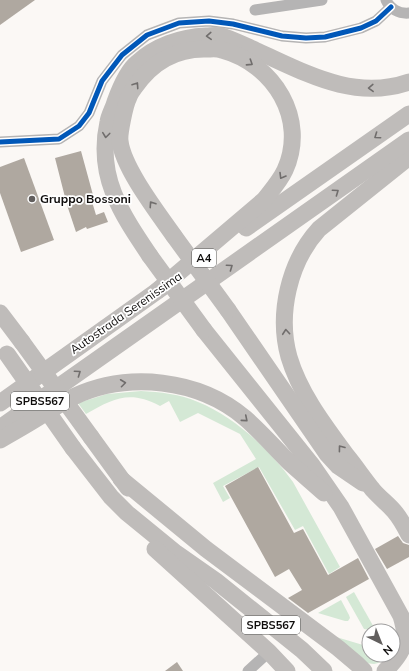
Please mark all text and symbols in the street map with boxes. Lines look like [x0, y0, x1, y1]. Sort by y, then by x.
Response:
one-way arrow [206, 32, 212, 40]
one-way arrow [246, 58, 253, 66]
one-way arrow [132, 82, 139, 89]
one-way arrow [368, 84, 374, 93]
one-way arrow [374, 131, 381, 139]
one-way arrow [102, 132, 111, 138]
one-way arrow [279, 172, 286, 179]
one-way arrow [332, 190, 339, 197]
place label: Gruppo Bossoni [40, 191, 131, 206]
marker: Gruppo Bossoni [27, 194, 37, 204]
one-way arrow [149, 201, 156, 208]
road number: A4 [192, 249, 216, 267]
one-way arrow [226, 264, 233, 272]
street label: Autostrada Serenissima [67, 268, 185, 357]
one-way arrow [282, 329, 291, 335]
one-way arrow [74, 370, 81, 378]
one-way arrow [120, 379, 126, 388]
road number: SPBS567 [11, 392, 69, 410]
one-way arrow [240, 414, 247, 421]
one-way arrow [339, 445, 346, 452]
road number: SPBS567 [242, 616, 300, 634]
north arrow [361, 623, 401, 663]
text: N [380, 642, 396, 658]

